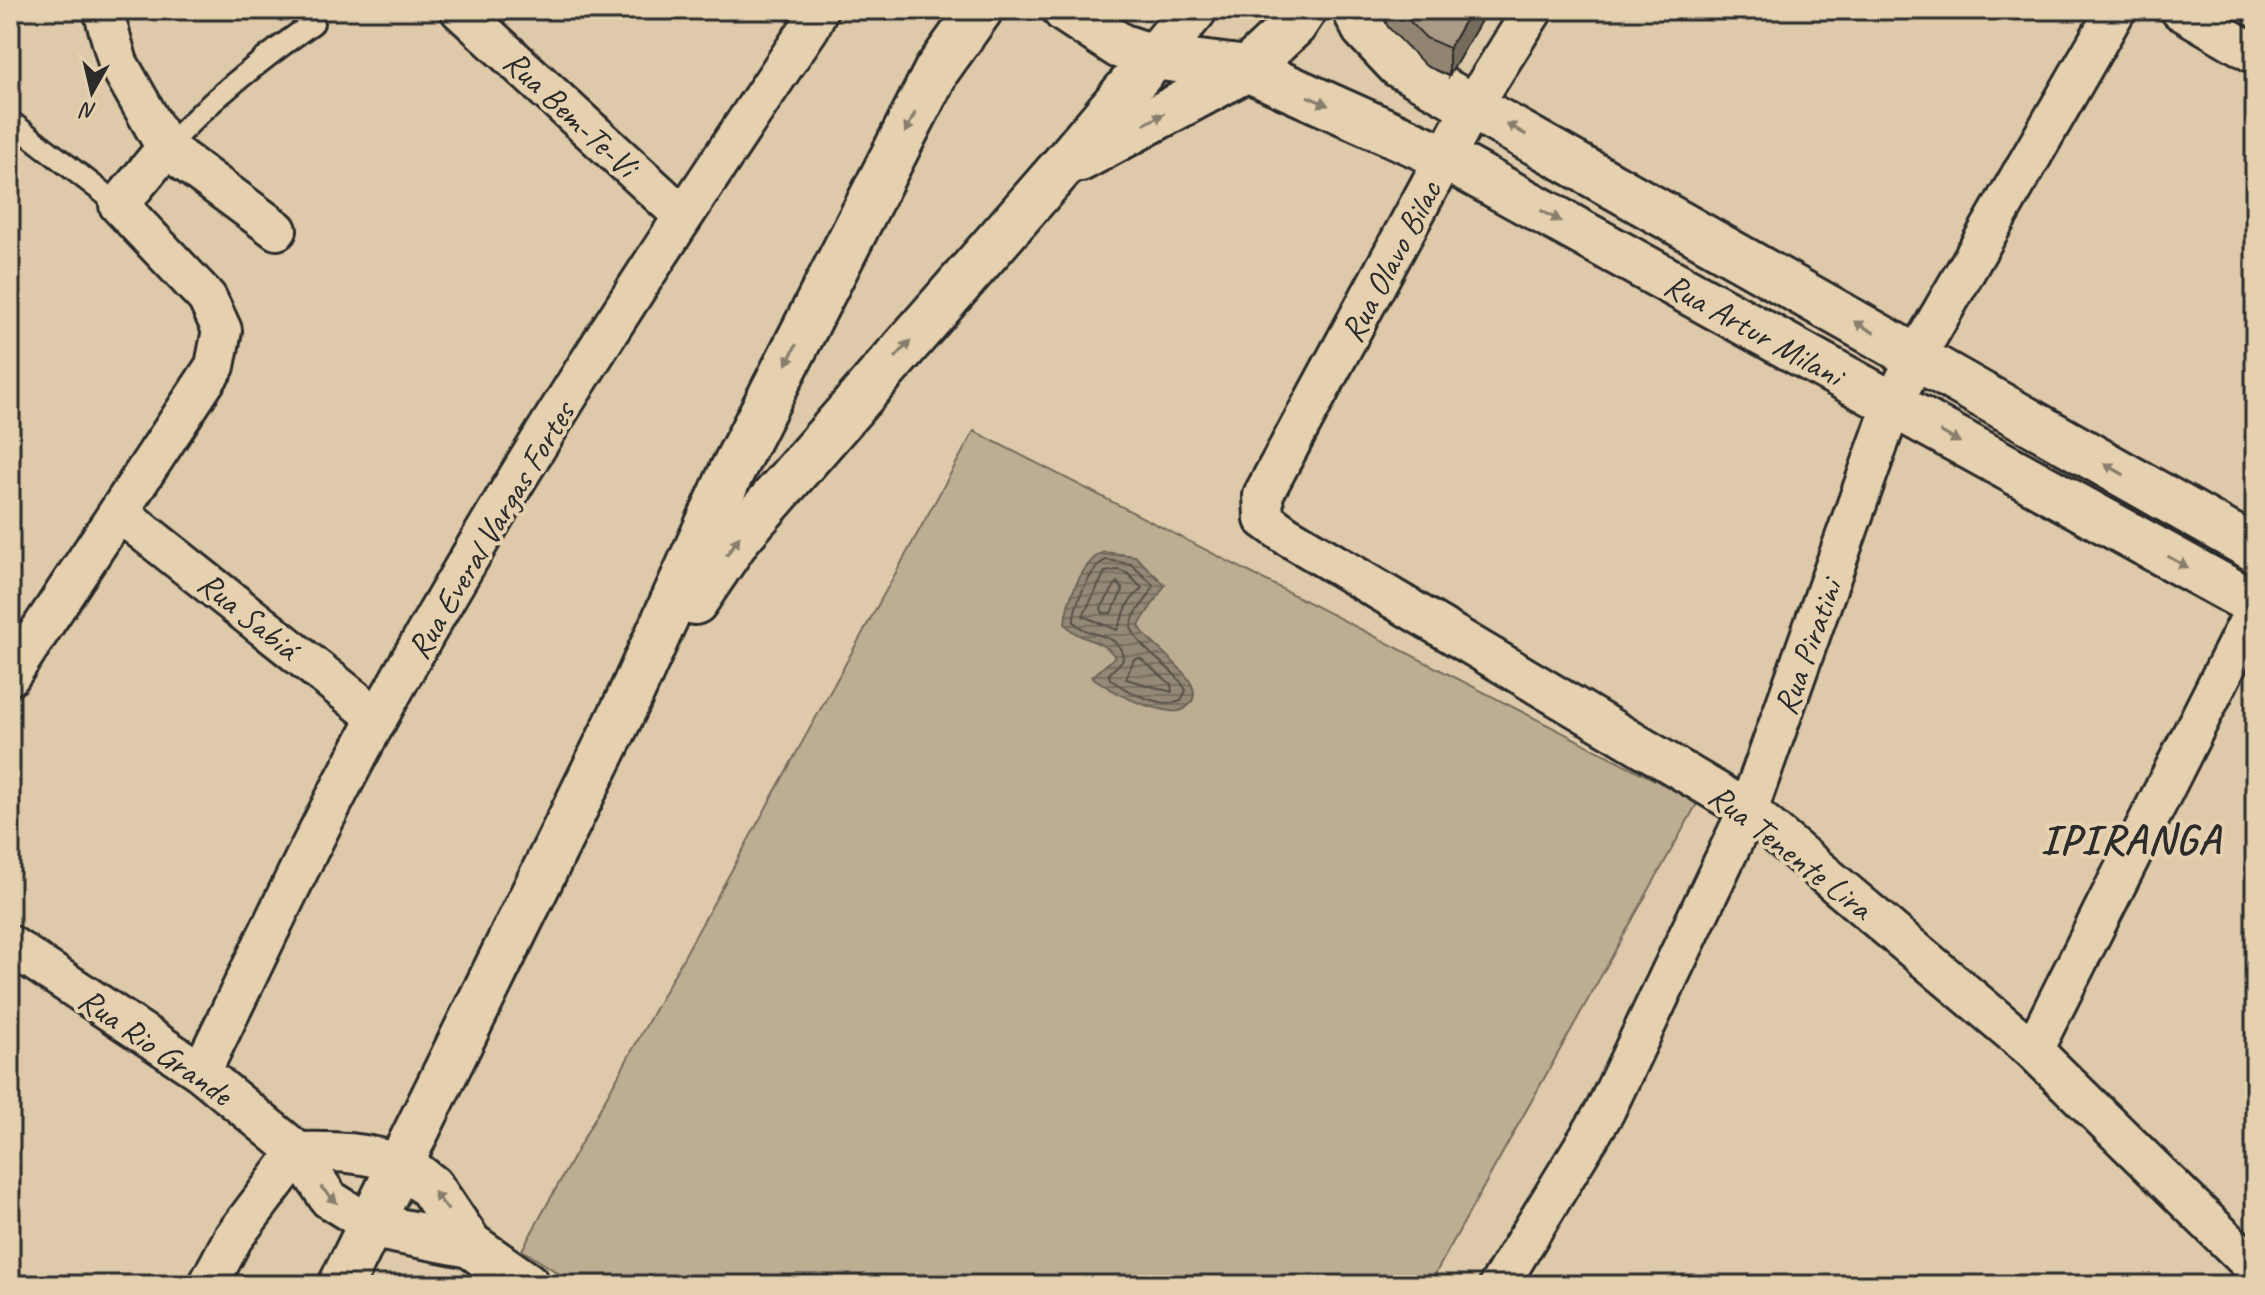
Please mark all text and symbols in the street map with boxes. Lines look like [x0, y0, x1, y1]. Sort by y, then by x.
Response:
street label: Rua Bem-Te-Vi [495, 40, 649, 189]
north arrow [52, 52, 132, 132]
one-way arrow [1307, 94, 1330, 107]
text: N [77, 96, 98, 126]
one-way arrow [903, 112, 916, 135]
one-way arrow [1142, 113, 1165, 126]
one-way arrow [1505, 123, 1527, 137]
street label: Rua Olavo Bilac [1330, 172, 1452, 349]
one-way arrow [1540, 209, 1562, 223]
street label: Rua Artur Milani [1657, 263, 1854, 398]
one-way arrow [1853, 320, 1875, 334]
one-way arrow [894, 340, 911, 360]
one-way arrow [785, 343, 798, 366]
street label: Rua Everal Vargas Fortes [397, 391, 586, 667]
one-way arrow [1939, 430, 1961, 444]
one-way arrow [2103, 462, 2125, 476]
one-way arrow [725, 535, 740, 556]
one-way arrow [2167, 555, 2189, 569]
street label: Rua Sabiá [189, 562, 311, 671]
street label: Rua Piratini [1763, 570, 1853, 720]
street label: Rua Tenente Lira [1700, 774, 1883, 930]
district label: IPIRANGA [2040, 813, 2222, 866]
street label: Rua Rio Grande [71, 978, 242, 1116]
one-way arrow [319, 1186, 338, 1205]
one-way arrow [434, 1190, 450, 1211]

